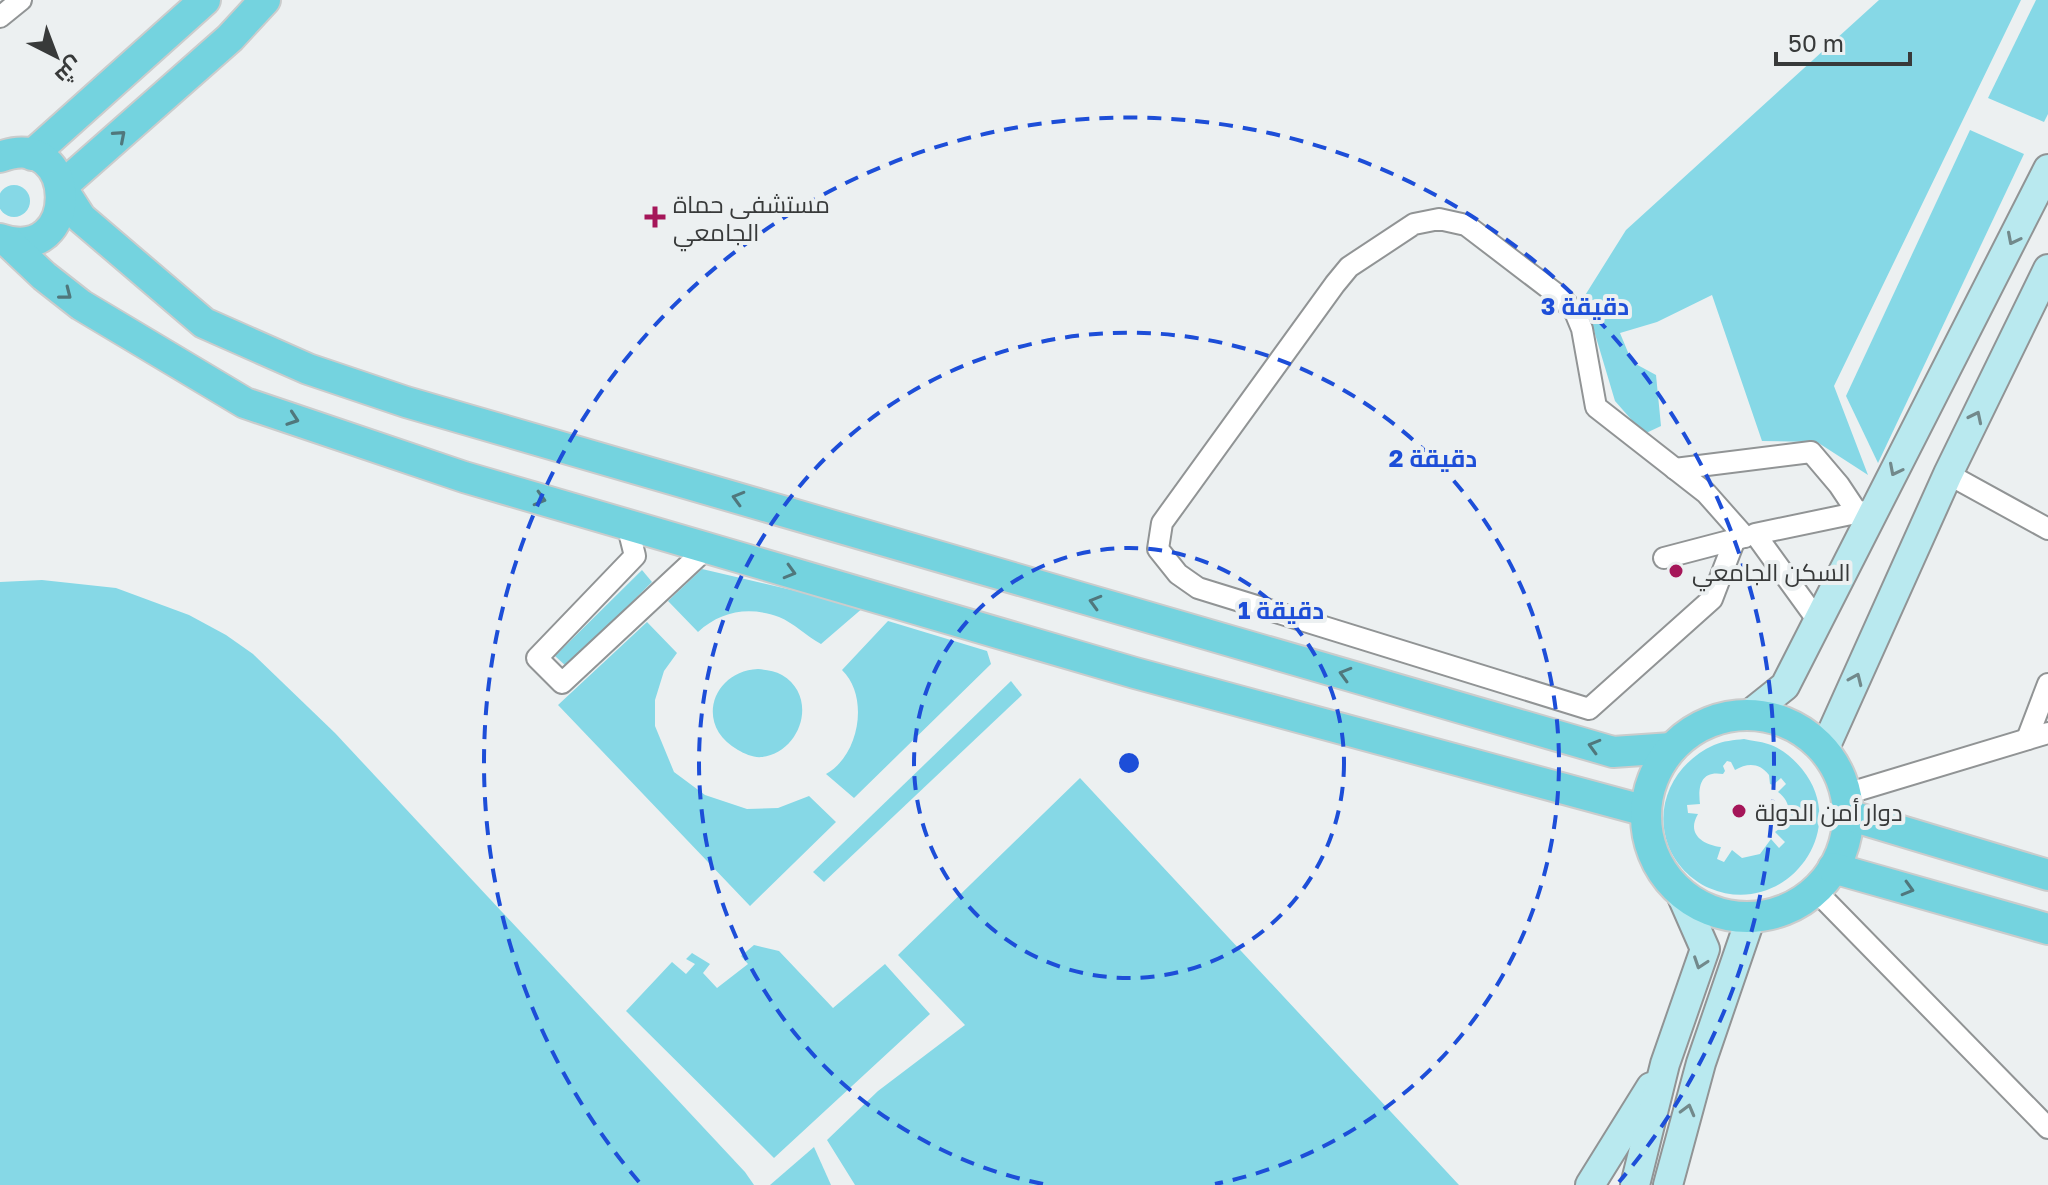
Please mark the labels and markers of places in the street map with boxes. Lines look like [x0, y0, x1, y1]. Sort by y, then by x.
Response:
place label: مستشفى حماة الجامعي [673, 189, 830, 252]
marker: مستشفى حماة الجامعي [644, 206, 666, 228]
place label: السكن الجامعي [1692, 557, 1851, 592]
marker: السكن الجامعي [1667, 562, 1685, 580]
centre of rings [1115, 749, 1143, 777]
place label: دوار أمن الدولة [1755, 797, 1903, 827]
marker: دوار أمن الدولة [1730, 802, 1748, 820]

